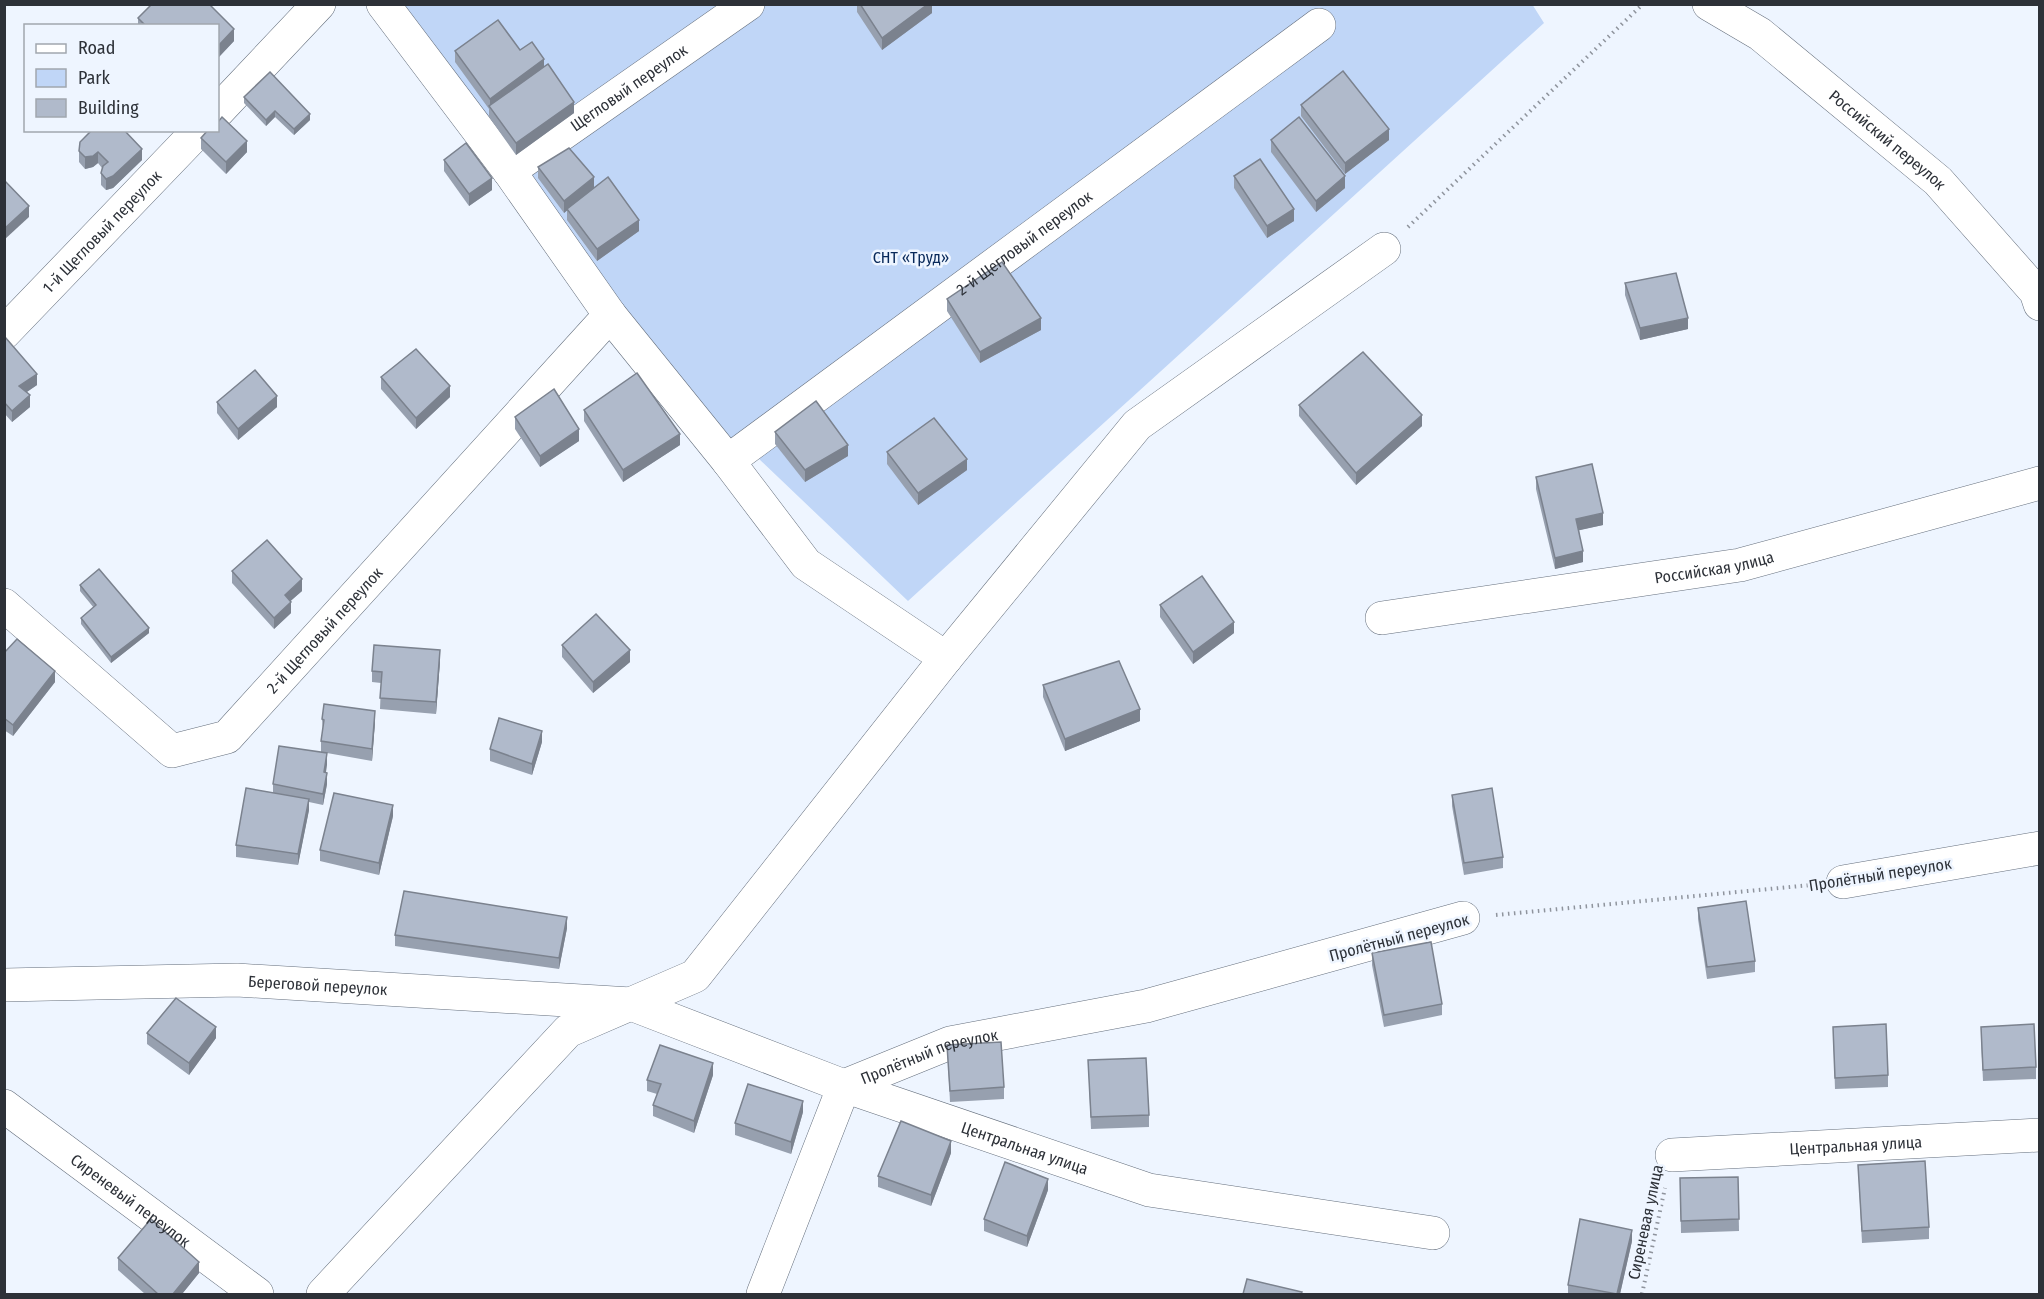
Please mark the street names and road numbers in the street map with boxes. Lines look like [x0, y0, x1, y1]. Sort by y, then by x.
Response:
street label: Щегловый переулок [567, 40, 691, 135]
street label: Российский переулок [1825, 86, 1950, 194]
street label: 1-й Щегловый переулок [39, 166, 166, 297]
street label: 2-й Щегловый переулок [953, 186, 1096, 299]
street label: Российская улица [1653, 547, 1776, 588]
street label: 2-й Щегловый переулок [263, 563, 387, 697]
street label: Пролётный переулок [1807, 854, 1953, 895]
street label: Пролётный переулок [1327, 910, 1472, 965]
street label: Береговой переулок [248, 972, 389, 999]
street label: Пролётный переулок [858, 1025, 1000, 1088]
street label: Центральная улица [959, 1118, 1091, 1179]
street label: Центральная улица [1789, 1132, 1923, 1159]
street label: Сиреневый переулок [67, 1150, 194, 1252]
street label: Сиреневая улица [1624, 1163, 1667, 1281]

